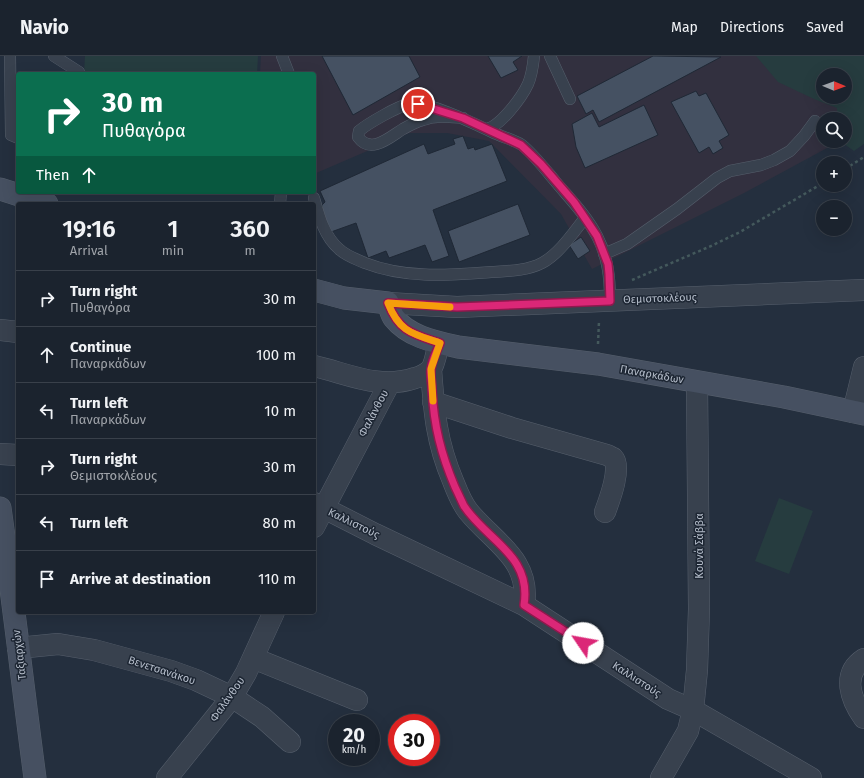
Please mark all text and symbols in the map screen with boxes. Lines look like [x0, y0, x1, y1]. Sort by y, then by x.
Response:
text: Navio [20, 16, 69, 39]
text: Map [671, 19, 698, 36]
text: Directions [720, 19, 784, 36]
text: Saved [806, 19, 844, 36]
north arrow [816, 68, 852, 104]
map controls [816, 68, 852, 236]
text: 30 m [102, 86, 163, 119]
pin [401, 87, 435, 121]
icon: right [36, 88, 88, 140]
icon: arrive [407, 93, 429, 115]
button: search [816, 112, 852, 148]
text: Πυθαγόρα [102, 120, 186, 142]
button: + [816, 156, 852, 192]
icon: ahead [78, 164, 100, 186]
text: Then [36, 166, 70, 184]
button: − [816, 200, 852, 236]
text: 19:16 [62, 215, 116, 243]
text: 1 [167, 215, 178, 243]
text: 360 [230, 215, 270, 243]
text: Arrival [70, 243, 108, 258]
text: min [162, 243, 184, 258]
text: m [244, 243, 256, 258]
text: Turn right [70, 282, 137, 300]
icon: right [36, 288, 58, 310]
text: 30 m [263, 290, 296, 308]
street label: Θεμιστοκλέους [623, 291, 697, 306]
text: Πυθαγόρα [70, 300, 130, 315]
text: Continue [70, 338, 131, 356]
icon: ahead [36, 344, 58, 366]
text: 100 m [256, 346, 296, 364]
text: Παναρκάδων [70, 356, 146, 371]
street label: Παναρκάδων [619, 363, 685, 387]
street label: Φαλάνθου [356, 387, 391, 439]
text: Turn left [70, 394, 128, 412]
icon: left [36, 400, 58, 422]
text: 10 m [264, 402, 296, 420]
text: Παναρκάδων [70, 412, 146, 427]
text: Turn right [70, 450, 137, 468]
icon: right [36, 456, 58, 478]
text: 30 m [263, 458, 296, 476]
text: Θεμιστοκλέους [70, 468, 157, 483]
street label: Καλλιστούς [326, 505, 382, 541]
icon: left [36, 512, 58, 534]
street label: Κουνά Σάββα [693, 513, 706, 579]
text: Turn left [70, 514, 128, 532]
text: 80 m [263, 514, 296, 532]
icon: arrive [36, 568, 58, 590]
text: Arrive at destination [70, 570, 211, 588]
text: 110 m [258, 570, 296, 588]
position arrow [562, 622, 604, 664]
street label: Ταξιαρχών [10, 628, 29, 681]
street label: Βενετσανάκου [127, 653, 197, 687]
street label: Καλλιστούς [610, 659, 664, 700]
street label: Φαλάνθου [207, 674, 248, 724]
speed limit sign: 30 [388, 714, 440, 766]
text: 20 [343, 723, 365, 747]
text: km/h [342, 744, 366, 756]

